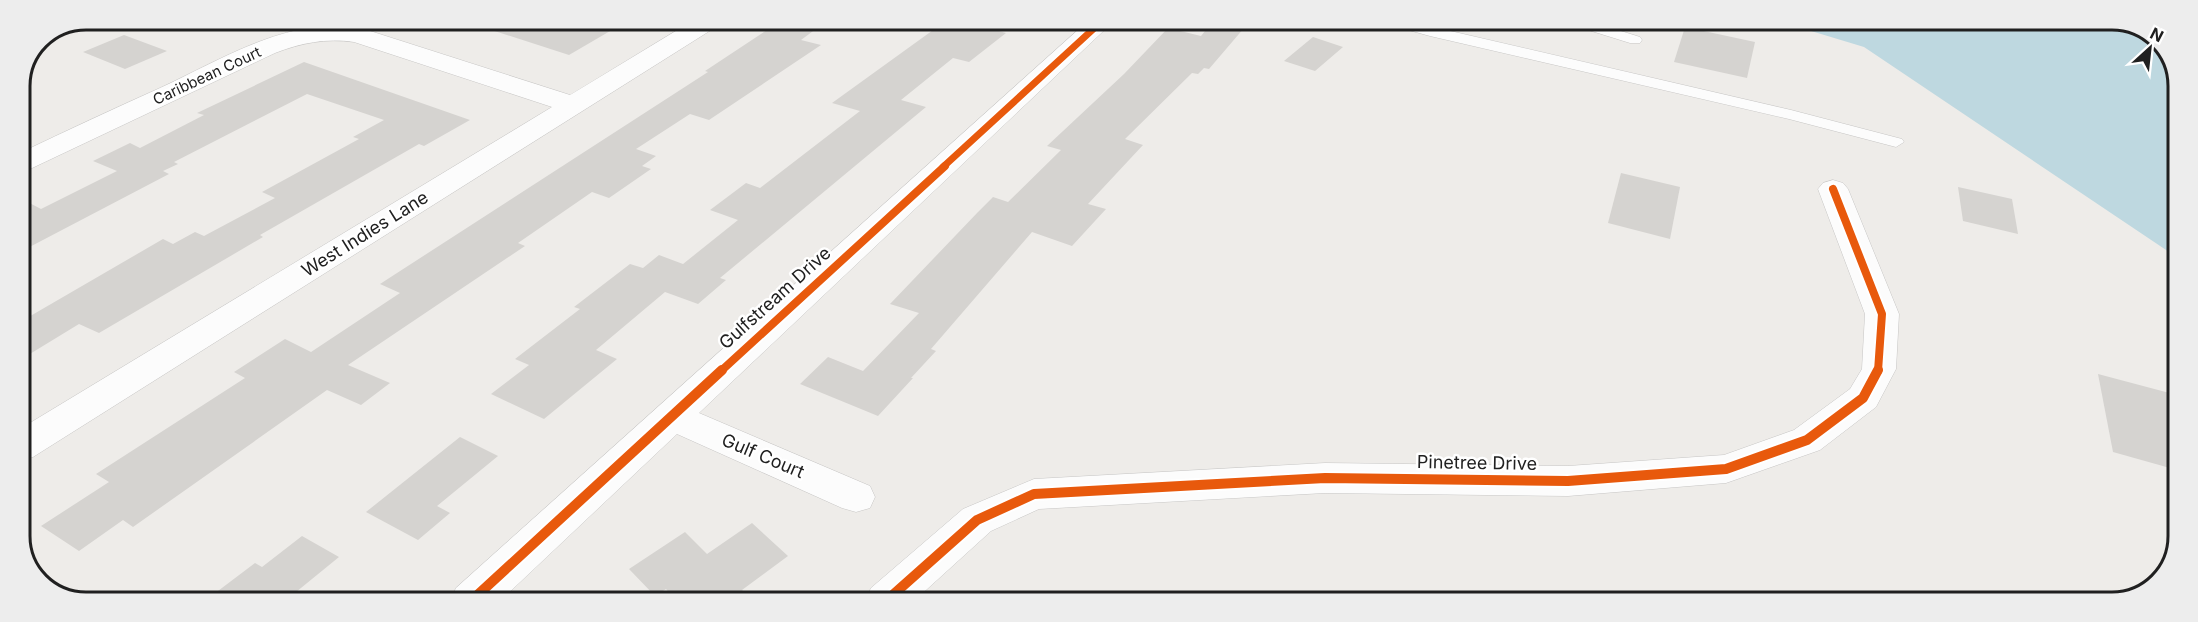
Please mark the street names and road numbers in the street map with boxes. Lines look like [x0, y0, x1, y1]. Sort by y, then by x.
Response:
street label: Caribbean Court [150, 42, 264, 109]
street label: West Indies Lane [298, 186, 432, 281]
street label: Gulfstream Drive [715, 242, 835, 353]
street label: Gulf Court [719, 429, 808, 482]
street label: Pinetree Drive [1417, 451, 1537, 474]

